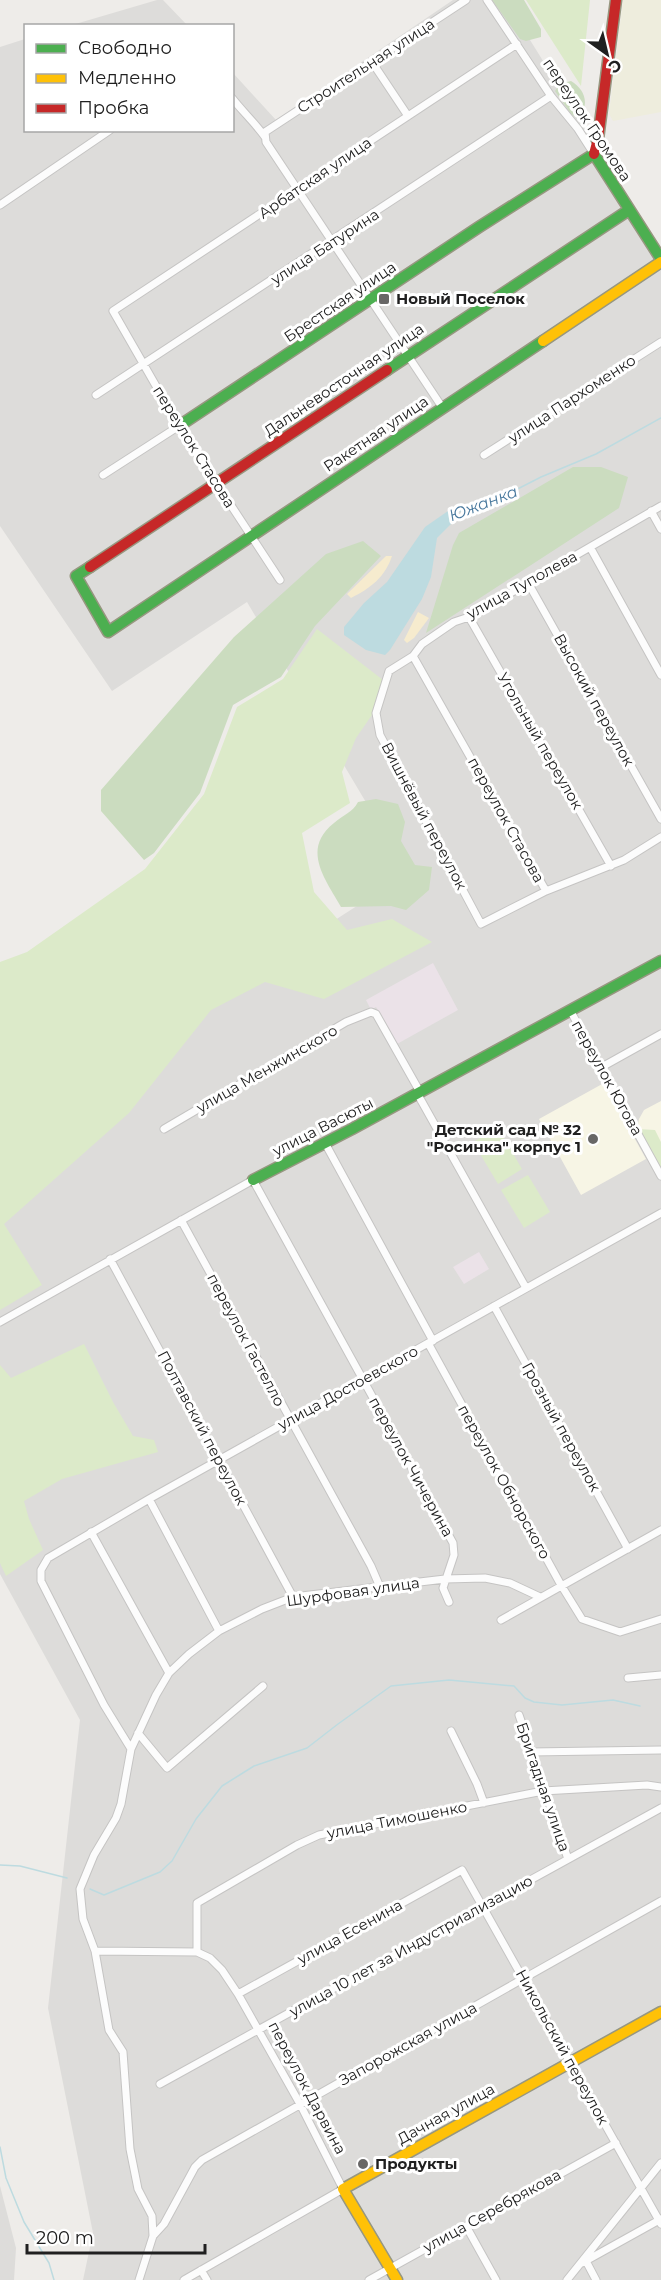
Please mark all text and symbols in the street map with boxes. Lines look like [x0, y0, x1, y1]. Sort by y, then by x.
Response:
street label: Строительная улица [293, 14, 438, 117]
legend [24, 24, 234, 132]
north arrow [577, 24, 637, 84]
text: Свободно [78, 37, 172, 59]
street label: переулок Громова [539, 55, 636, 185]
text: С [605, 55, 625, 77]
text: Медленно [78, 67, 176, 89]
text: Пробка [78, 97, 149, 119]
street label: Арбатская улица [255, 133, 375, 222]
street label: улица Батурина [266, 204, 382, 289]
street label: Брестская улица [280, 257, 399, 346]
place label: Новый Поселок [396, 289, 525, 308]
marker: Новый Поселок [377, 292, 391, 306]
street label: Дальневосточная улица [260, 319, 427, 440]
street label: улица Пархоменко [504, 350, 639, 447]
street label: переулок Стасова [149, 382, 240, 511]
street label: Ракетная улица [320, 391, 432, 476]
water label: Южанка [446, 482, 520, 525]
street label: улица Туполева [462, 546, 580, 623]
street label: Высокий переулок [550, 630, 639, 770]
street label: Угольный переулок [494, 669, 587, 813]
street label: Вишнёвый переулок [377, 739, 472, 893]
street label: переулок Стасова [464, 754, 549, 886]
street label: переулок Югова [568, 1017, 647, 1139]
street label: улица Менжинского [192, 1020, 341, 1117]
street label: улица Васюты [268, 1093, 376, 1161]
place label: Детский сад № 32 "Росинка" корпус 1 [427, 1120, 581, 1156]
marker: Детский сад № 32 "Росинка" корпус 1 [586, 1132, 600, 1146]
street label: переулок Гастелло [203, 1270, 290, 1410]
street label: улица Достоевского [273, 1341, 421, 1435]
street label: Полтавский переулок [154, 1347, 251, 1509]
street label: Грозный переулок [518, 1359, 605, 1495]
street label: переулок Чичерина [365, 1393, 458, 1540]
street label: переулок Обнорского [454, 1401, 555, 1562]
street label: Шурфовая улица [285, 1573, 421, 1610]
street label: Бригадная улица [512, 1720, 575, 1854]
street label: улица Тимошенко [324, 1797, 469, 1843]
street label: улица 10 лет за Индустриализацию [285, 1870, 536, 2021]
street label: улица Есенина [293, 1895, 406, 1969]
street label: Никольский переулок [512, 1966, 613, 2128]
street label: Запорожская улица [335, 1998, 480, 2089]
street label: переулок Дарвина [264, 2018, 351, 2157]
street label: Дачная улица [394, 2079, 498, 2148]
place label: Продукты [375, 2154, 457, 2173]
marker: Продукты [356, 2157, 370, 2171]
street label: улица Серебрякова [419, 2165, 564, 2257]
scale bar [27, 2217, 206, 2255]
text: 200 m [36, 2227, 94, 2249]

